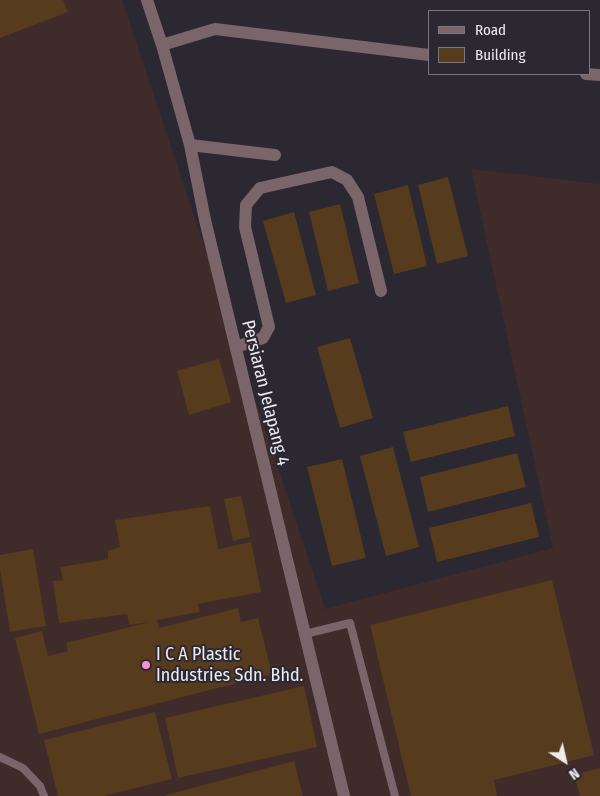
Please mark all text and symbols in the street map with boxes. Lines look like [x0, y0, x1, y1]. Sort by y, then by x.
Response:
legend [428, 10, 590, 75]
text: Road [475, 21, 506, 39]
text: Building [475, 46, 526, 64]
street label: Persiaran Jelapang 4 [236, 318, 294, 468]
place label: I C A Plastic Industries Sdn. Bhd. [156, 644, 303, 686]
marker: I C A Plastic Industries Sdn. Bhd. [140, 659, 152, 671]
north arrow [540, 736, 590, 786]
text: N [566, 764, 582, 783]

